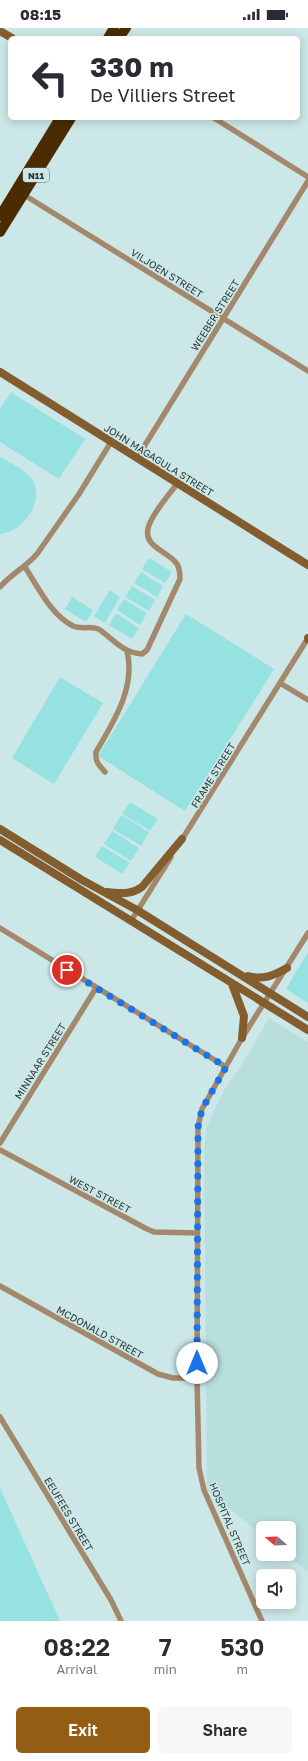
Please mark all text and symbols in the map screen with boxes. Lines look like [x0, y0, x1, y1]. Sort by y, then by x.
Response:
text: 08:15 [20, 5, 61, 23]
text: 330 m [90, 50, 174, 83]
icon: left [24, 52, 76, 104]
text: De Villiers Street [90, 84, 236, 106]
road number: N11 [23, 168, 49, 182]
street label: VILJOEN STREET [129, 246, 205, 300]
street label: WEEBER STREET [188, 277, 242, 353]
street label: JOHN MAGAGULA STREET [102, 421, 216, 499]
street label: FRAME STREET [188, 740, 238, 810]
pin [50, 953, 84, 987]
icon: arrive [56, 959, 78, 981]
street label: MINNAAR STREET [12, 1021, 68, 1101]
street label: WEST STREET [67, 1173, 133, 1215]
street label: MCDONALD STREET [55, 1303, 145, 1361]
position arrow [176, 1342, 218, 1384]
street label: EEUFEES STREET [42, 1475, 96, 1553]
street label: HOSPITAL STREET [207, 1481, 253, 1567]
north arrow [256, 1521, 296, 1561]
map controls [256, 1521, 296, 1609]
button: sound [256, 1569, 296, 1609]
text: 08:22 [44, 1632, 110, 1661]
text: 7 [159, 1632, 172, 1661]
text: 530 [220, 1632, 264, 1661]
text: Arrival [56, 1661, 97, 1677]
text: min [154, 1661, 177, 1677]
text: m [237, 1661, 248, 1677]
button: Exit [16, 1707, 150, 1753]
button: Share [158, 1707, 292, 1753]

